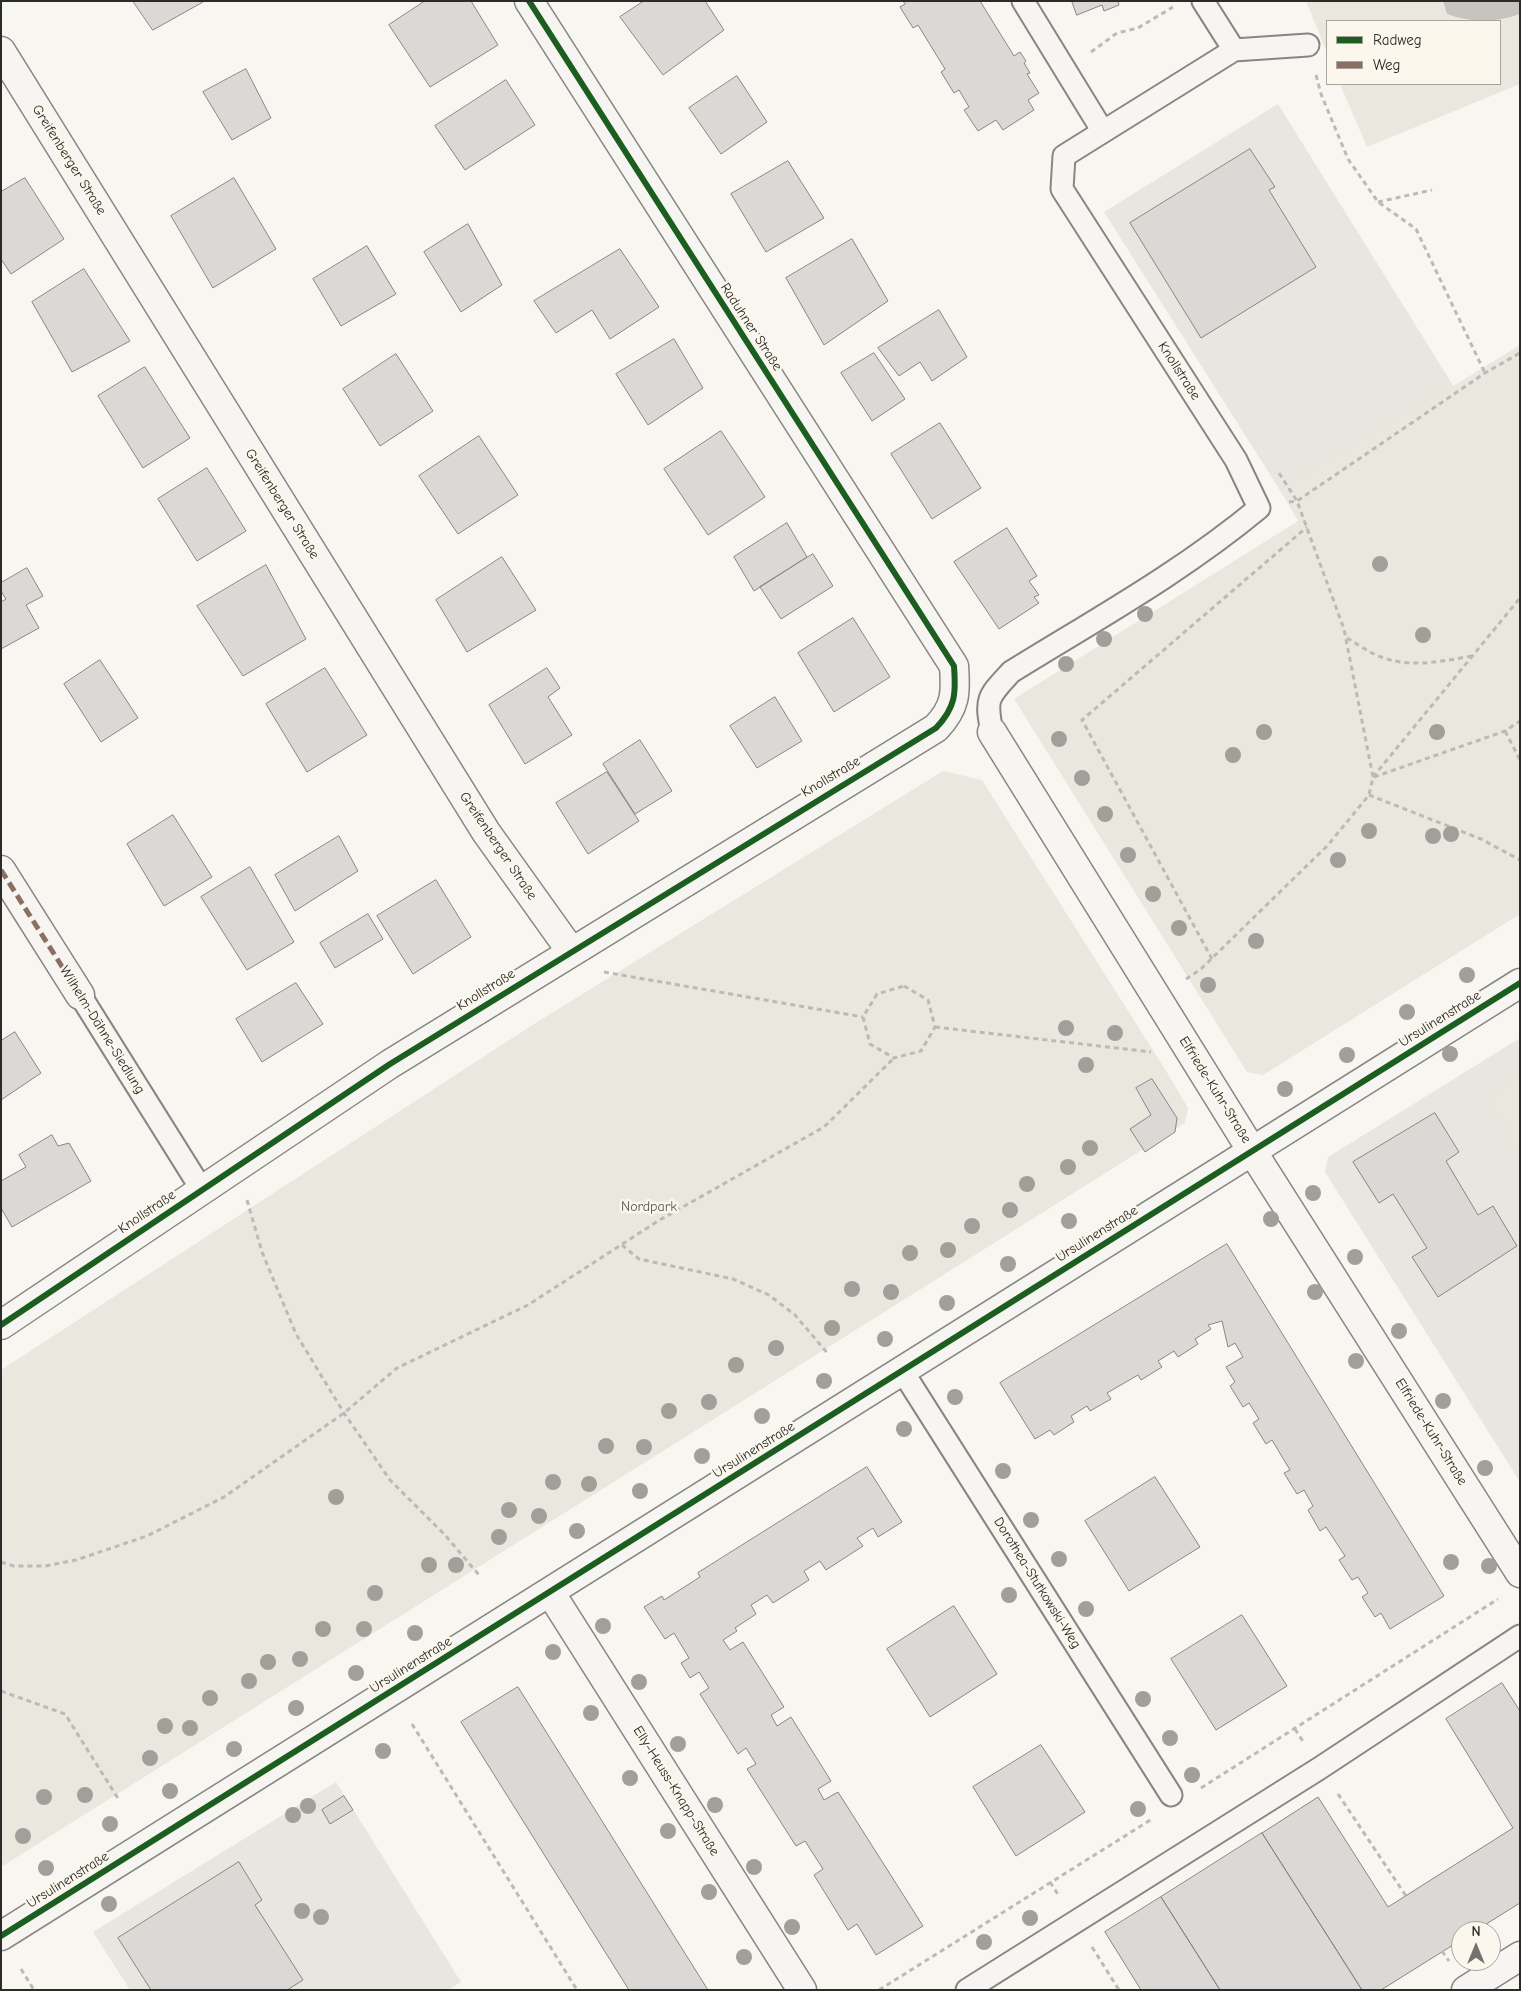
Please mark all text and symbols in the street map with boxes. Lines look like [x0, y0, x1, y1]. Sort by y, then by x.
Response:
legend [1326, 20, 1501, 85]
text: Radweg [1373, 31, 1422, 49]
text: Weg [1373, 56, 1400, 74]
street label: Greifenberger Straße [28, 102, 110, 218]
street label: Raduhner Straße [716, 280, 786, 374]
street label: Knollstraße [1154, 339, 1204, 403]
street label: Greifenberger Straße [241, 446, 323, 562]
street label: Knollstraße [798, 753, 864, 801]
street label: Greifenberger Straße [456, 789, 540, 903]
street label: Wilhelm-Dähne-Siedlung [56, 963, 148, 1097]
street label: Knollstraße [454, 965, 518, 1015]
street label: Ursulinenstraße [1396, 987, 1484, 1051]
street label: Elfriede-Kuhr-Straße [1175, 1033, 1255, 1147]
street label: Knollstraße [115, 1187, 179, 1237]
park label: Nordpark [621, 1199, 677, 1215]
street label: Ursulinenstraße [1053, 1202, 1141, 1266]
street label: Elfriede-Kuhr-Straße [1391, 1375, 1471, 1489]
street label: Ursulinenstraße [710, 1418, 798, 1482]
street label: Dorothea-Stutkowski-Weg [990, 1514, 1084, 1652]
street label: Ursulinenstraße [367, 1633, 455, 1697]
street label: Elly-Heuss-Knapp-Straße [629, 1723, 723, 1859]
street label: Ursulinenstraße [24, 1848, 112, 1912]
north arrow [1451, 1921, 1501, 1971]
text: N [1471, 1923, 1481, 1940]

